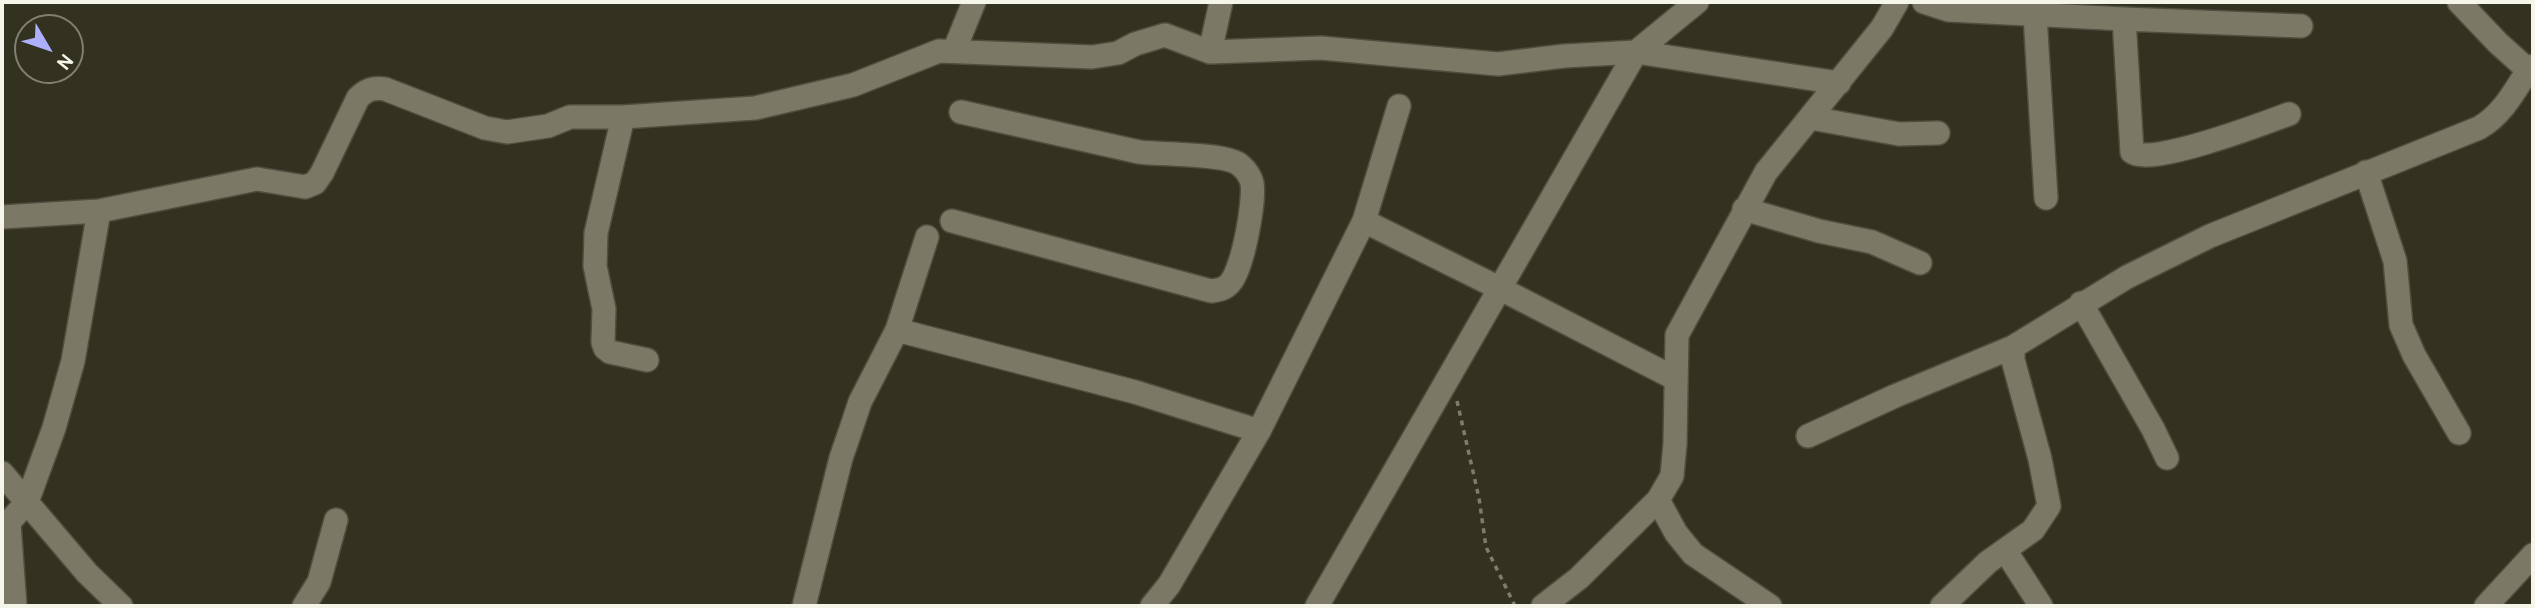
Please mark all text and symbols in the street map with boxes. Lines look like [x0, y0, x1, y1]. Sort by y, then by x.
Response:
north arrow [14, 14, 84, 84]
text: N [50, 48, 77, 74]

